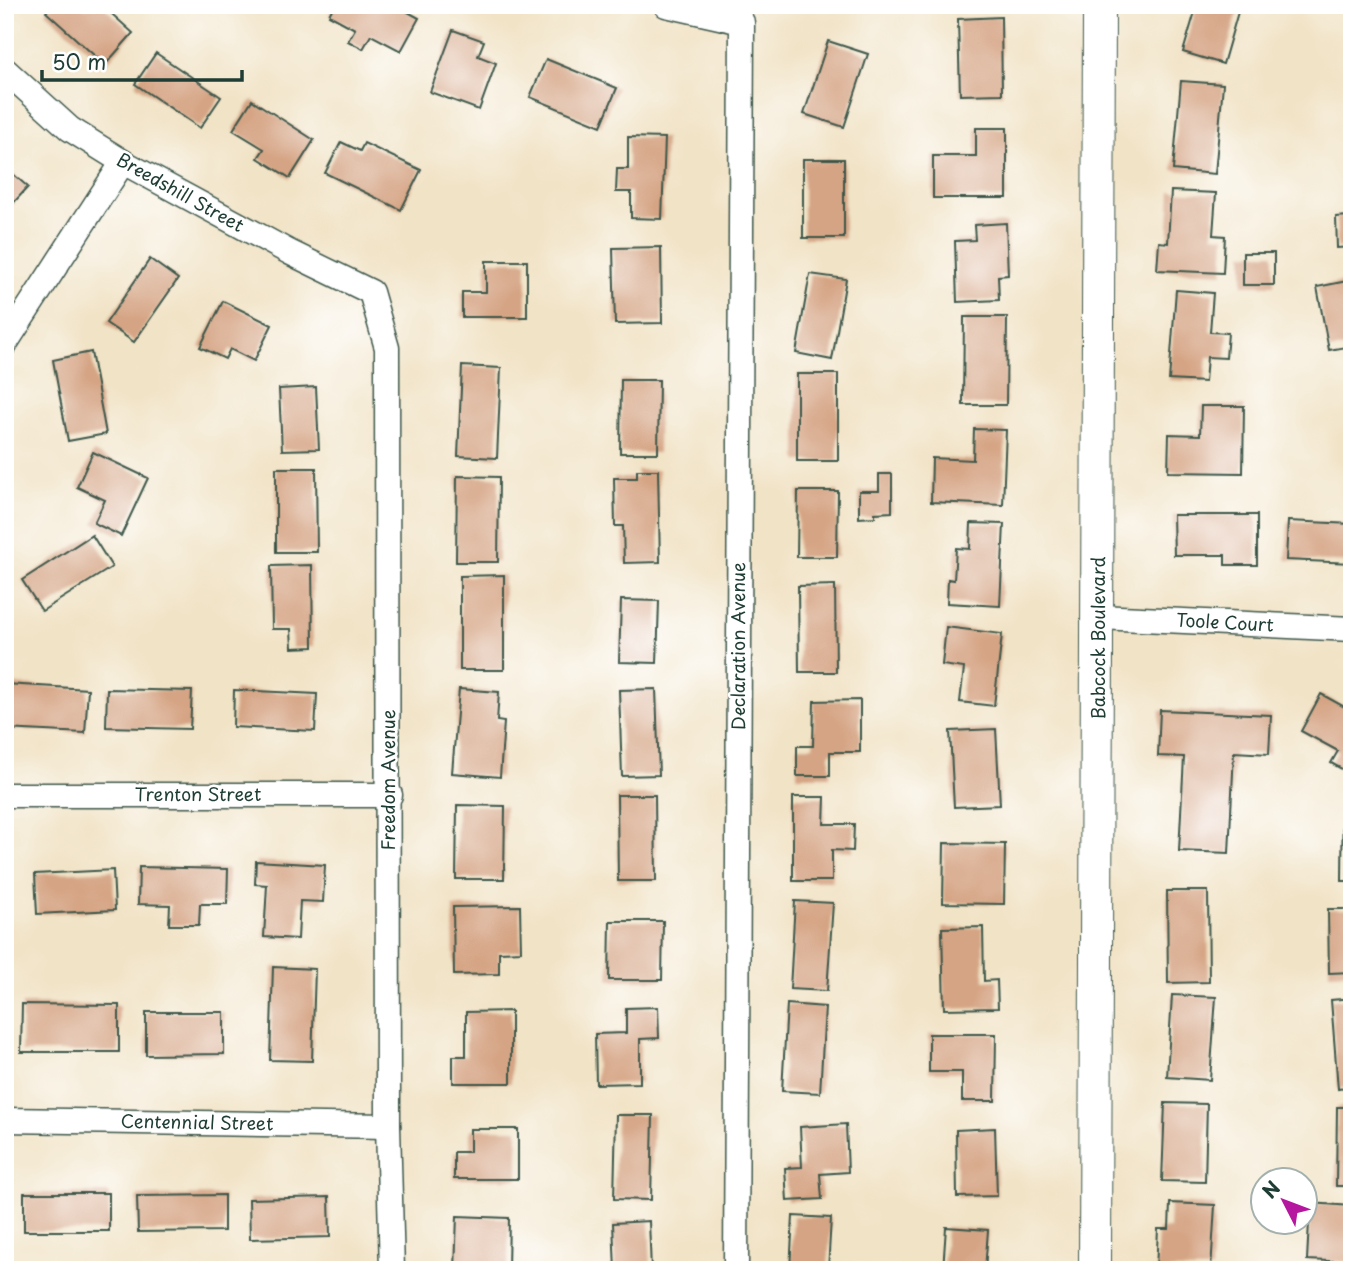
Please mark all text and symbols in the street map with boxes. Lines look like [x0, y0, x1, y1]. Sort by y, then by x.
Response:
scale bar [42, 38, 242, 82]
text: 50 m [52, 45, 106, 77]
street label: Breedshill Street [112, 145, 249, 238]
street label: Babcock Boulevard [1084, 556, 1111, 720]
street label: Declaration Avenue [724, 562, 751, 730]
street label: Toole Court [1176, 605, 1274, 638]
street label: Freedom Avenue [374, 709, 401, 851]
street label: Trenton Street [135, 780, 261, 807]
street label: Centennial Street [120, 1107, 274, 1136]
north arrow [1248, 1166, 1318, 1236]
text: N [1255, 1174, 1286, 1204]

